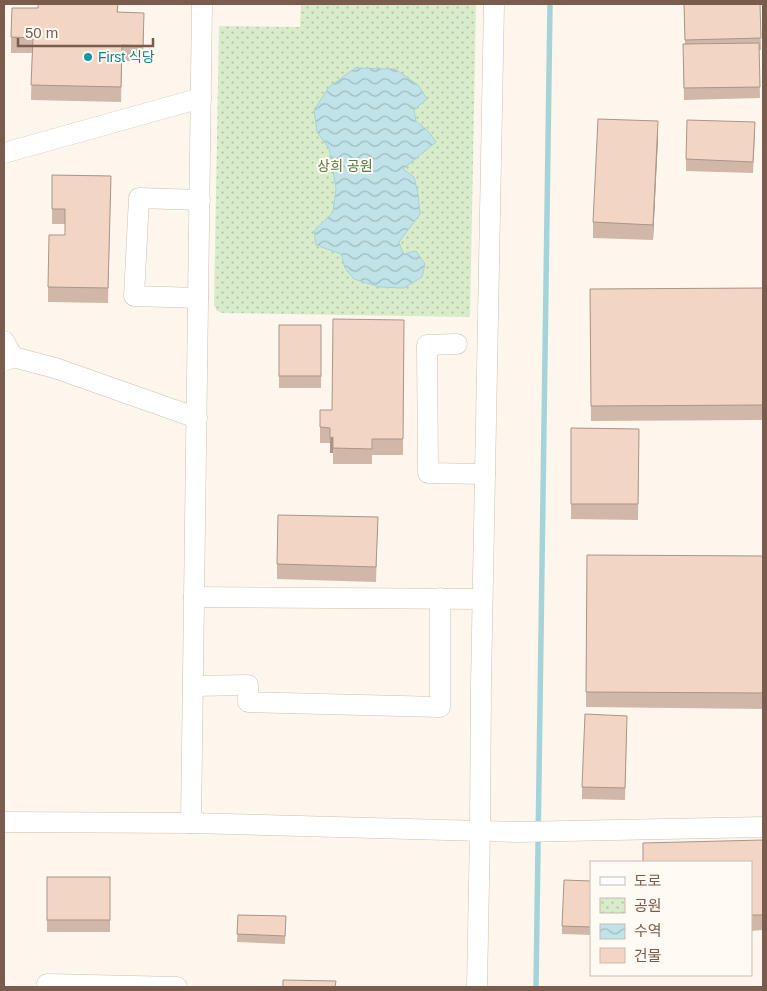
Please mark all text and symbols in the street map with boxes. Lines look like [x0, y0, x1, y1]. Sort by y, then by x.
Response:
scale bar [18, 15, 152, 47]
text: 50 m [25, 24, 58, 41]
place label: First 식당 [98, 49, 155, 65]
marker: First 식당 [82, 51, 94, 63]
park label: 상희 공원 [317, 158, 373, 174]
legend [590, 861, 752, 976]
text: 도로 [634, 872, 662, 889]
text: 공원 [634, 897, 662, 914]
text: 수역 [634, 922, 662, 939]
text: 건물 [634, 947, 662, 964]

